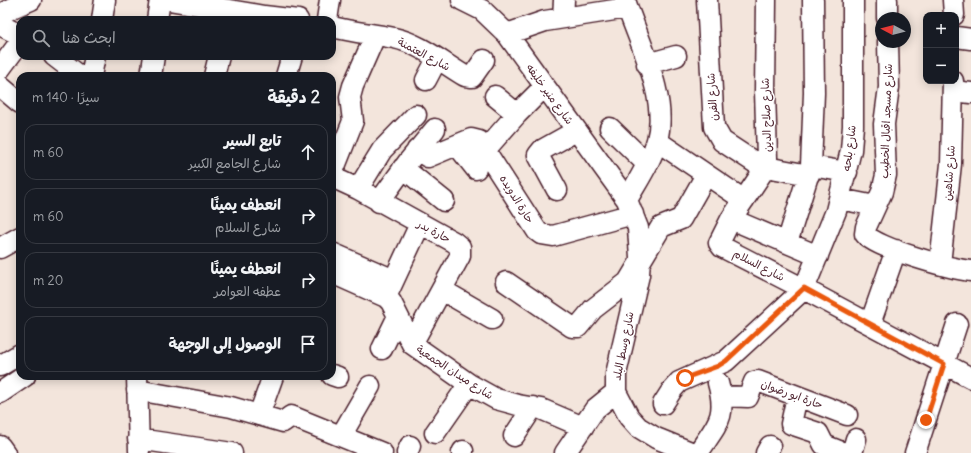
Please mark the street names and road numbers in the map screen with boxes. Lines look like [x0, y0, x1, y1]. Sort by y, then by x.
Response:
street label: شارع العتمنة [394, 34, 453, 75]
street label: شارع منير خليفه [522, 61, 577, 128]
street label: شارع مسجد اقبال الخطيب [877, 63, 897, 179]
street label: شارع الفرن [703, 72, 723, 121]
street label: شارع صلاح الدين [758, 78, 776, 152]
street label: شارع بلحه [839, 124, 861, 172]
street label: شارع شاهين [940, 145, 960, 201]
street label: حارة الدويده [497, 172, 537, 226]
street label: حارة بدر [414, 216, 453, 246]
street label: شارع السلام [730, 246, 787, 286]
street label: شارع وسط البلد [609, 310, 639, 382]
street label: شارع ميدان الجمعية [413, 342, 496, 404]
street label: حارة ابو رضوان [759, 376, 825, 413]

